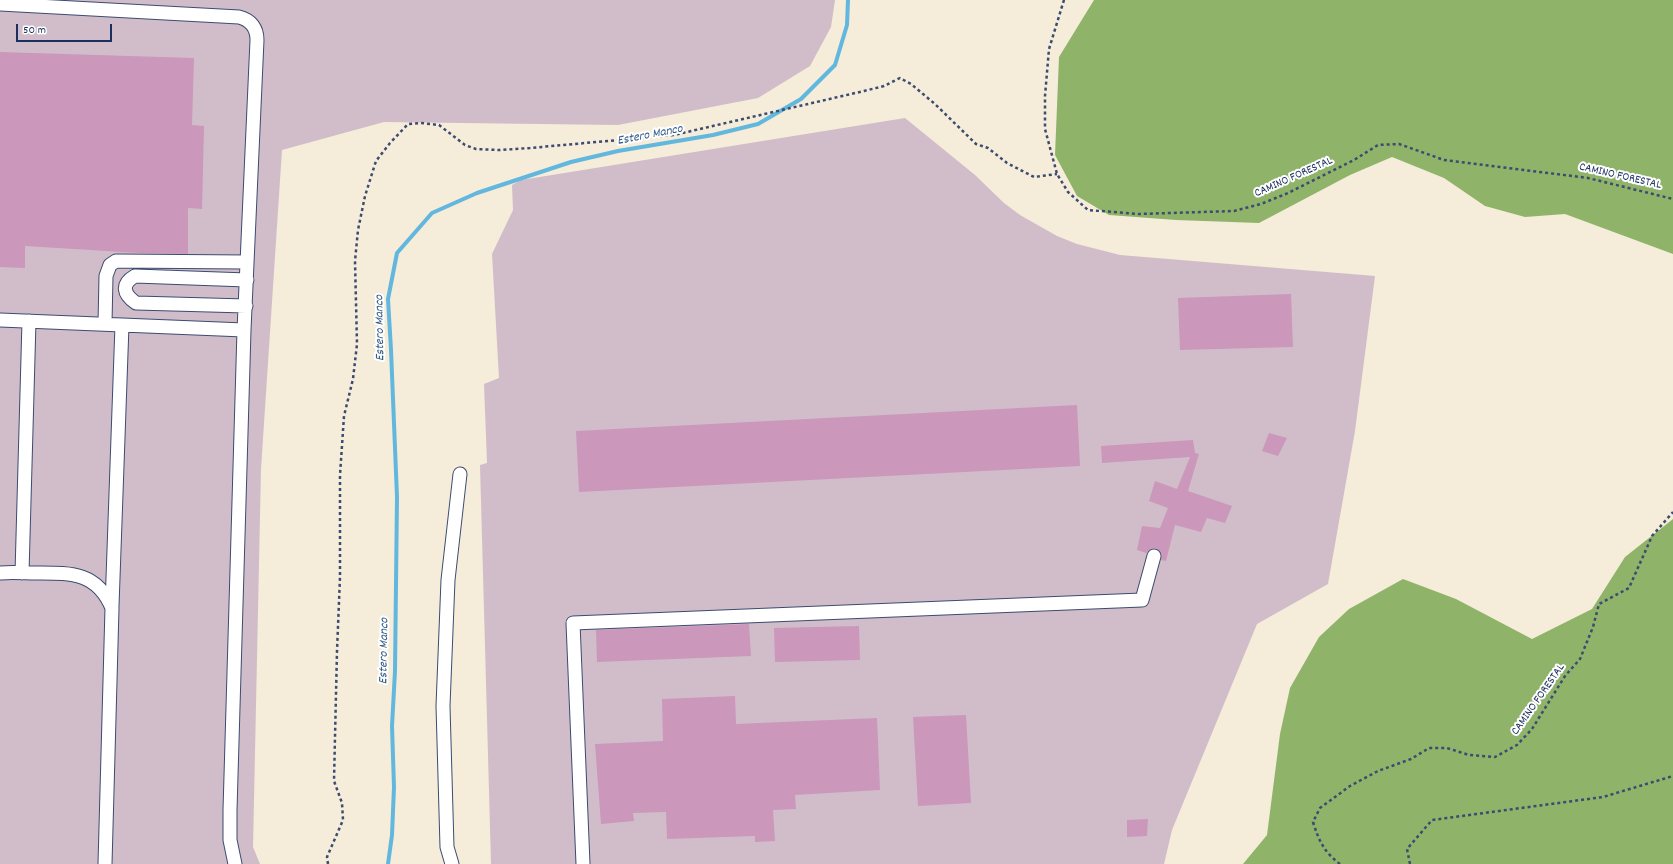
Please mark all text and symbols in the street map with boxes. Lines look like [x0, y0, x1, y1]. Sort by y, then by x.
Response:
scale bar [18, 16, 114, 42]
text: 50 m [23, 22, 46, 39]
water label: Estero Manco [616, 122, 684, 150]
street label: CAMINO FORESTAL [1253, 154, 1335, 202]
street label: CAMINO FORESTAL [1578, 161, 1662, 193]
water label: Estero Manco [373, 295, 389, 361]
water label: Estero Manco [377, 618, 393, 684]
street label: CAMINO FORESTAL [1509, 662, 1569, 738]

